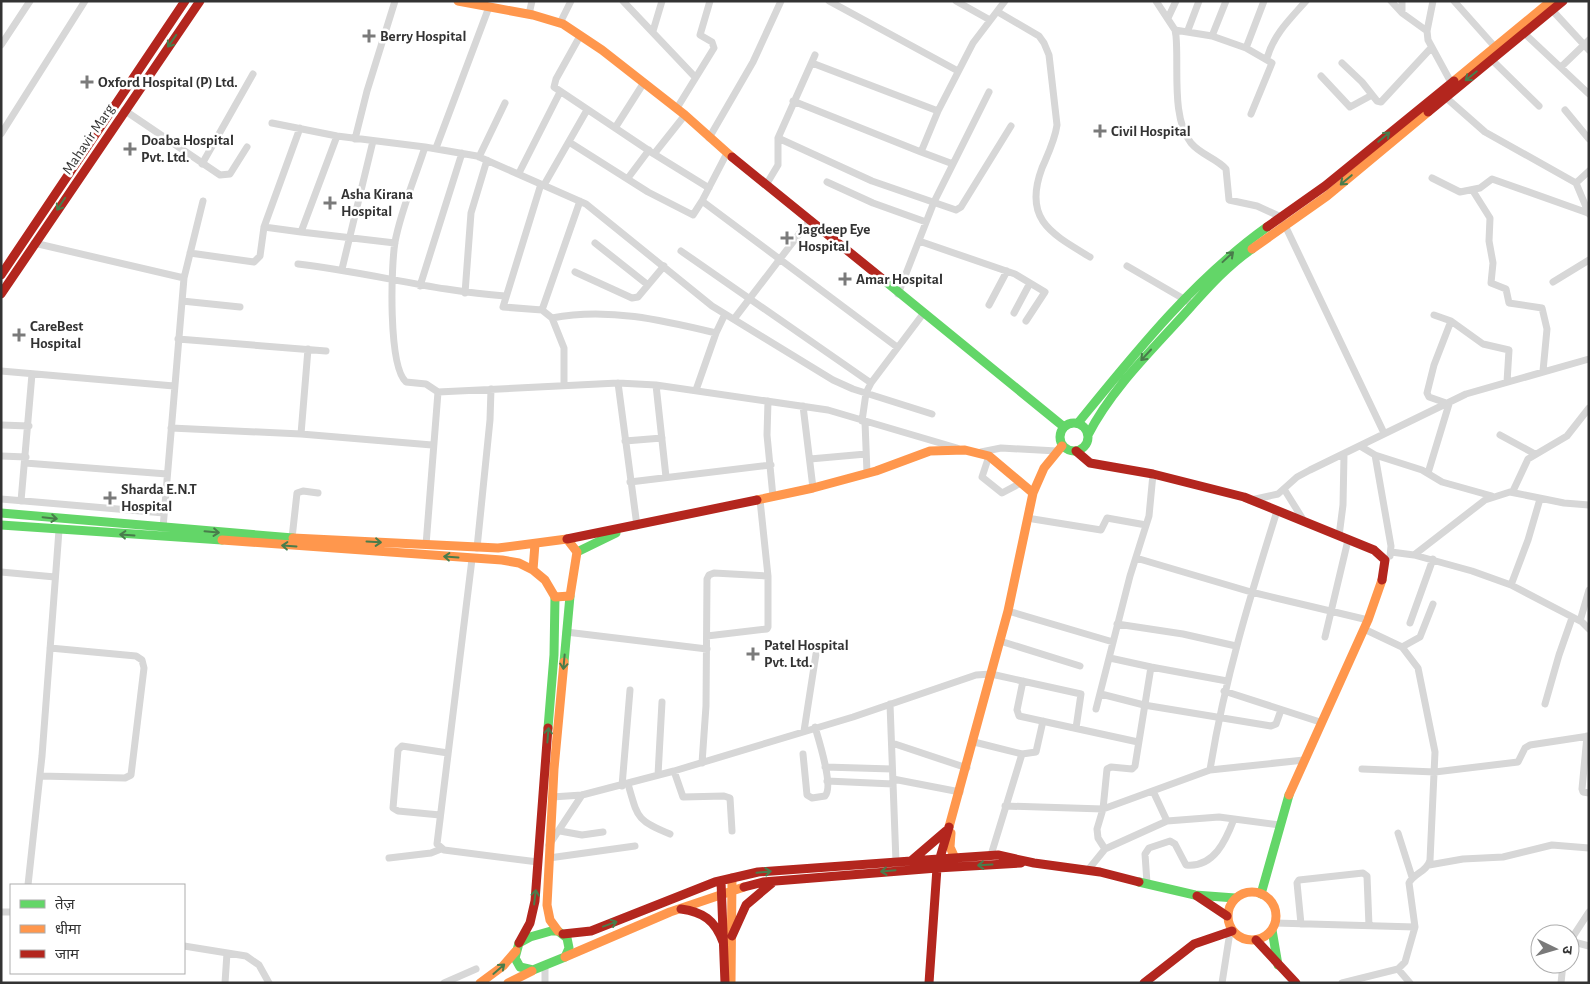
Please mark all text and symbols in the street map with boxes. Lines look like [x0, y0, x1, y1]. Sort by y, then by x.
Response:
marker: Berry Hospital [362, 29, 376, 43]
place label: Berry Hospital [380, 29, 466, 44]
one-way arrow [167, 34, 177, 48]
one-way arrow [1465, 71, 1478, 82]
marker: Oxford Hospital (P) Ltd. [80, 75, 94, 89]
place label: Oxford Hospital (P) Ltd. [98, 75, 238, 90]
street label: Mahavir Marg [60, 101, 118, 177]
marker: Civil Hospital [1093, 124, 1107, 138]
place label: Civil Hospital [1111, 124, 1191, 139]
one-way arrow [1377, 131, 1390, 142]
place label: Doaba Hospital Pvt. Ltd. [141, 133, 234, 165]
marker: Doaba Hospital Pvt. Ltd. [123, 142, 137, 156]
one-way arrow [1340, 174, 1353, 185]
place label: Asha Kirana Hospital [341, 187, 413, 219]
marker: Asha Kirana Hospital [323, 196, 337, 210]
one-way arrow [56, 197, 66, 211]
place label: Jagdeep Eye Hospital [798, 222, 870, 254]
marker: Jagdeep Eye Hospital [780, 231, 794, 245]
one-way arrow [1221, 251, 1234, 263]
marker: Amar Hospital [838, 272, 852, 286]
place label: Amar Hospital [856, 272, 943, 287]
place label: CareBest Hospital [30, 319, 83, 351]
marker: CareBest Hospital [12, 328, 26, 342]
one-way arrow [1140, 349, 1152, 362]
place label: Sharda E.N.T Hospital [121, 482, 197, 514]
marker: Sharda E.N.T Hospital [103, 491, 117, 505]
one-way arrow [41, 513, 57, 523]
one-way arrow [203, 527, 219, 537]
one-way arrow [119, 530, 135, 539]
one-way arrow [366, 538, 382, 547]
one-way arrow [281, 542, 297, 551]
one-way arrow [443, 553, 459, 562]
place label: Patel Hospital Pvt. Ltd. [764, 638, 849, 670]
marker: Patel Hospital Pvt. Ltd. [746, 647, 760, 661]
one-way arrow [559, 654, 568, 670]
one-way arrow [543, 728, 553, 744]
one-way arrow [978, 861, 994, 870]
one-way arrow [880, 866, 896, 876]
one-way arrow [755, 867, 771, 877]
legend [10, 884, 185, 974]
one-way arrow [530, 890, 540, 906]
text: तेज़ [55, 895, 76, 912]
one-way arrow [602, 919, 617, 928]
text: धीमा [55, 921, 82, 937]
north arrow [1530, 924, 1580, 974]
text: उ [1560, 945, 1574, 956]
text: जाम [55, 947, 80, 962]
one-way arrow [493, 963, 506, 974]

